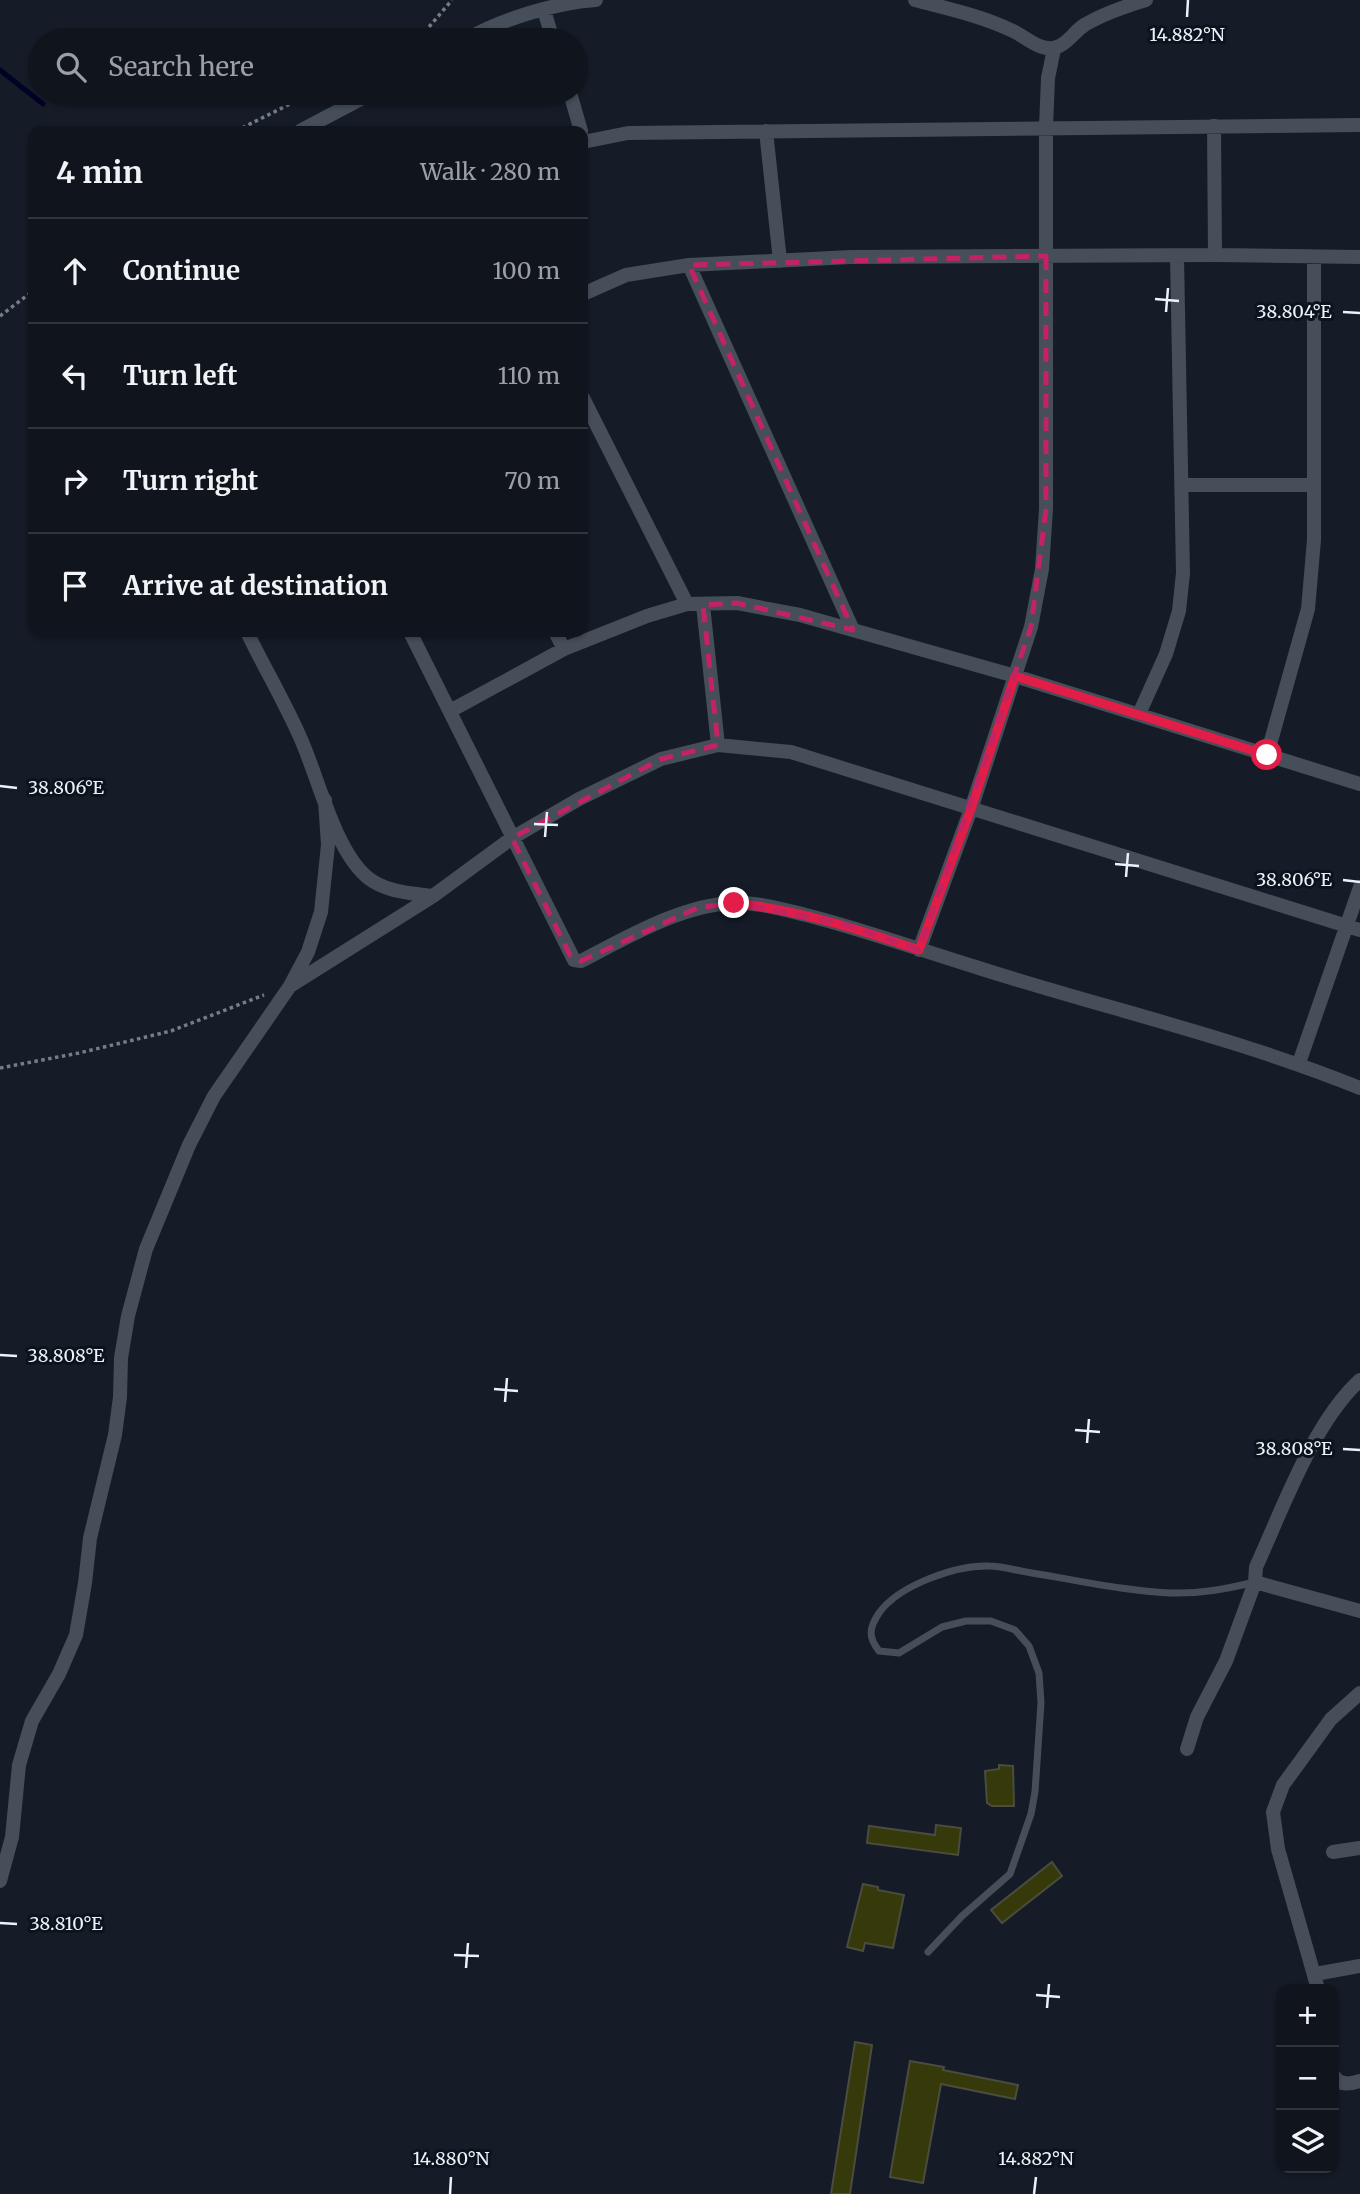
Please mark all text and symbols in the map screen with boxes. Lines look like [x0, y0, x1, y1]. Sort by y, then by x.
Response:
text: 14.882°N [1149, 23, 1225, 46]
search box [28, 28, 588, 105]
icon: search [52, 48, 90, 86]
text: Search here [108, 50, 254, 83]
text: 4 min [56, 153, 143, 191]
text: Walk · 280 m [420, 157, 560, 186]
icon: ahead [56, 252, 94, 290]
text: Continue [123, 254, 240, 287]
text: 100 m [492, 256, 560, 285]
text: 38.804°E [1256, 300, 1332, 323]
icon: left [56, 357, 94, 395]
text: Turn left [123, 359, 237, 392]
text: 110 m [498, 361, 560, 390]
icon: right [56, 462, 94, 500]
text: Turn right [123, 464, 258, 497]
text: 70 m [504, 466, 560, 495]
icon: arrive [56, 567, 94, 605]
text: Arrive at destination [123, 569, 388, 602]
route start [1251, 739, 1282, 770]
text: 38.806°E [28, 776, 105, 799]
text: 38.806°E [1256, 868, 1333, 891]
route end [718, 887, 749, 918]
text: 38.808°E [28, 1344, 105, 1367]
text: 38.808°E [1256, 1437, 1333, 1460]
text: 38.810°E [29, 1912, 103, 1935]
map controls [1276, 1984, 1339, 2173]
button: + [1276, 1984, 1339, 2047]
button: − [1276, 2047, 1339, 2110]
button: layers [1276, 2110, 1339, 2173]
text: 14.880°N [413, 2147, 489, 2170]
text: 14.882°N [998, 2147, 1074, 2170]

